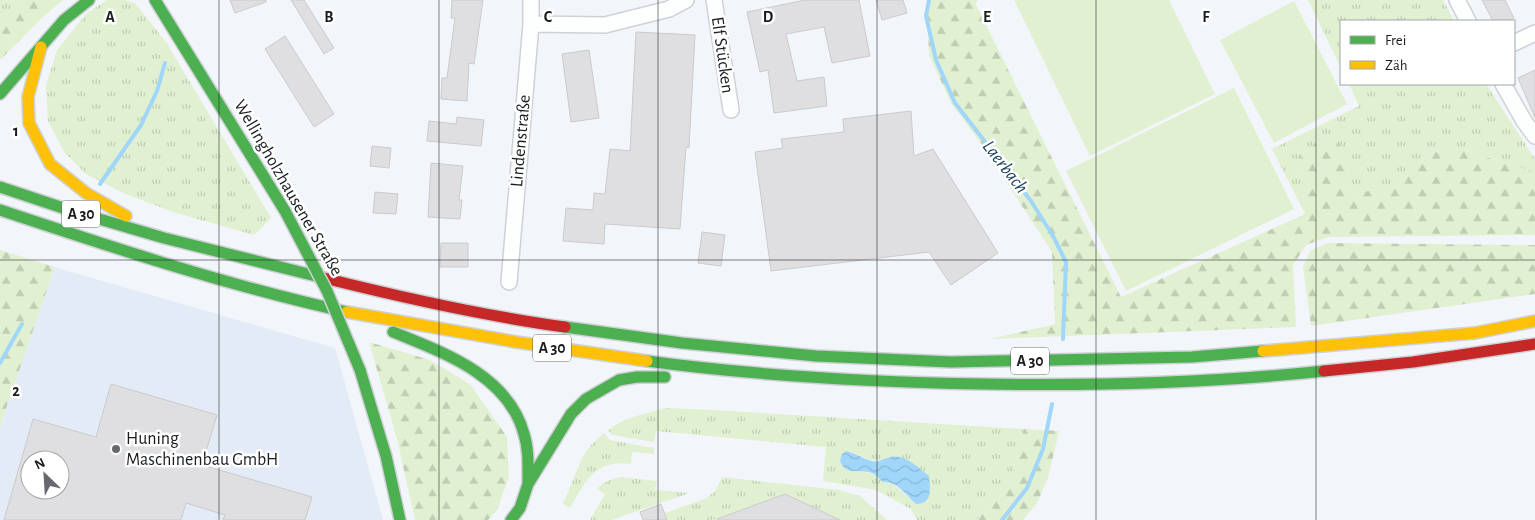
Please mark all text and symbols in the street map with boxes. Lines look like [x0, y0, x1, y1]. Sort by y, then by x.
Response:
text: A [105, 9, 115, 25]
text: B [324, 9, 334, 25]
text: C [544, 9, 553, 25]
text: D [763, 9, 774, 25]
text: E [983, 9, 991, 25]
text: F [1202, 9, 1210, 25]
street label: Elf Stücken [708, 15, 736, 95]
legend [1340, 20, 1515, 85]
text: Frei [1385, 33, 1406, 48]
text: Zäh [1385, 58, 1408, 73]
street label: Lindenstraße [508, 94, 534, 188]
street label: Wellingholzhausener Straße [230, 97, 346, 279]
text: 1 [13, 123, 19, 139]
water label: Laerbach [979, 137, 1031, 197]
road number: A 30 [62, 200, 100, 228]
road number: A 30 [533, 334, 571, 362]
road number: A 30 [1011, 348, 1049, 374]
text: 2 [12, 383, 20, 399]
place label: Huning Maschinenbau GmbH [126, 430, 278, 469]
marker: Huning Maschinenbau GmbH [110, 443, 122, 455]
north arrow [20, 450, 70, 500]
text: N [33, 456, 47, 473]

